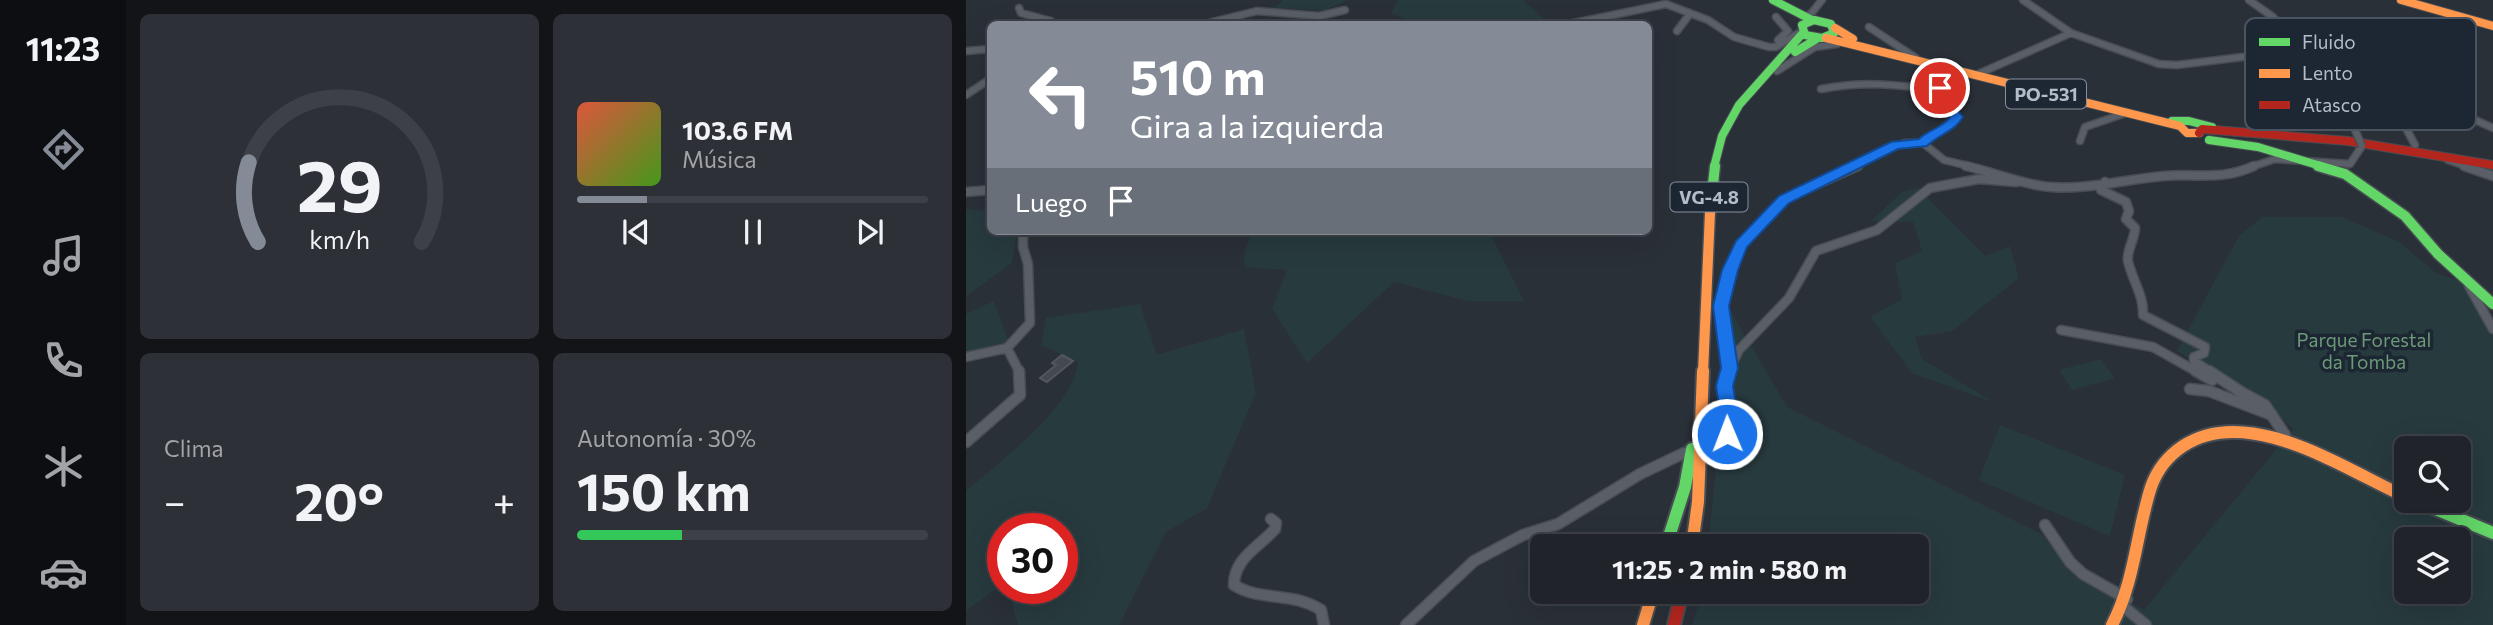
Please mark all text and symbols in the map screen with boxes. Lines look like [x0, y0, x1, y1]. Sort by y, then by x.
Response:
legend [2245, 18, 2476, 130]
text: 11:23 [26, 28, 100, 68]
text: Fluido [2302, 30, 2356, 53]
text: 510 m [1130, 45, 1265, 105]
icon: left [1015, 49, 1106, 140]
pin [1910, 58, 1970, 118]
text: Lento [2302, 61, 2353, 84]
icon: arrive [1921, 69, 1959, 107]
road number: PO-531 [2006, 80, 2086, 108]
text: Atasco [2302, 93, 2361, 116]
text: Gira a la izquierda [1130, 105, 1384, 145]
text: 103.6 FM [682, 114, 793, 145]
icon: directions [39, 125, 88, 174]
text: 29 [297, 139, 382, 228]
text: Música [682, 145, 757, 173]
icon: arrive [1102, 182, 1140, 220]
road number: VG-4.8 [1670, 182, 1748, 212]
text: Luego [1015, 186, 1088, 217]
icon: previous [617, 213, 655, 251]
icon: pause [734, 213, 772, 251]
icon: next [851, 213, 889, 251]
text: km/h [309, 224, 370, 254]
icon: music [39, 231, 88, 280]
park label: Parque Forestal da Tomba [2297, 328, 2431, 373]
icon: phone [39, 336, 88, 385]
position arrow [1690, 397, 1764, 471]
text: Autonomía · 30% [577, 424, 756, 452]
text: Clima [164, 434, 224, 462]
map controls [2394, 436, 2471, 604]
button: search [2394, 436, 2471, 513]
icon: climate [39, 442, 88, 491]
text: 150 km [577, 458, 751, 522]
text: 20° [294, 468, 384, 532]
text: − [164, 477, 186, 524]
text: + [493, 477, 515, 524]
speed limit sign: 30 [987, 513, 1078, 604]
button: layers [2394, 527, 2471, 604]
icon: car [39, 548, 88, 597]
text: 11:25 · 2 min · 580 m [1612, 553, 1847, 584]

